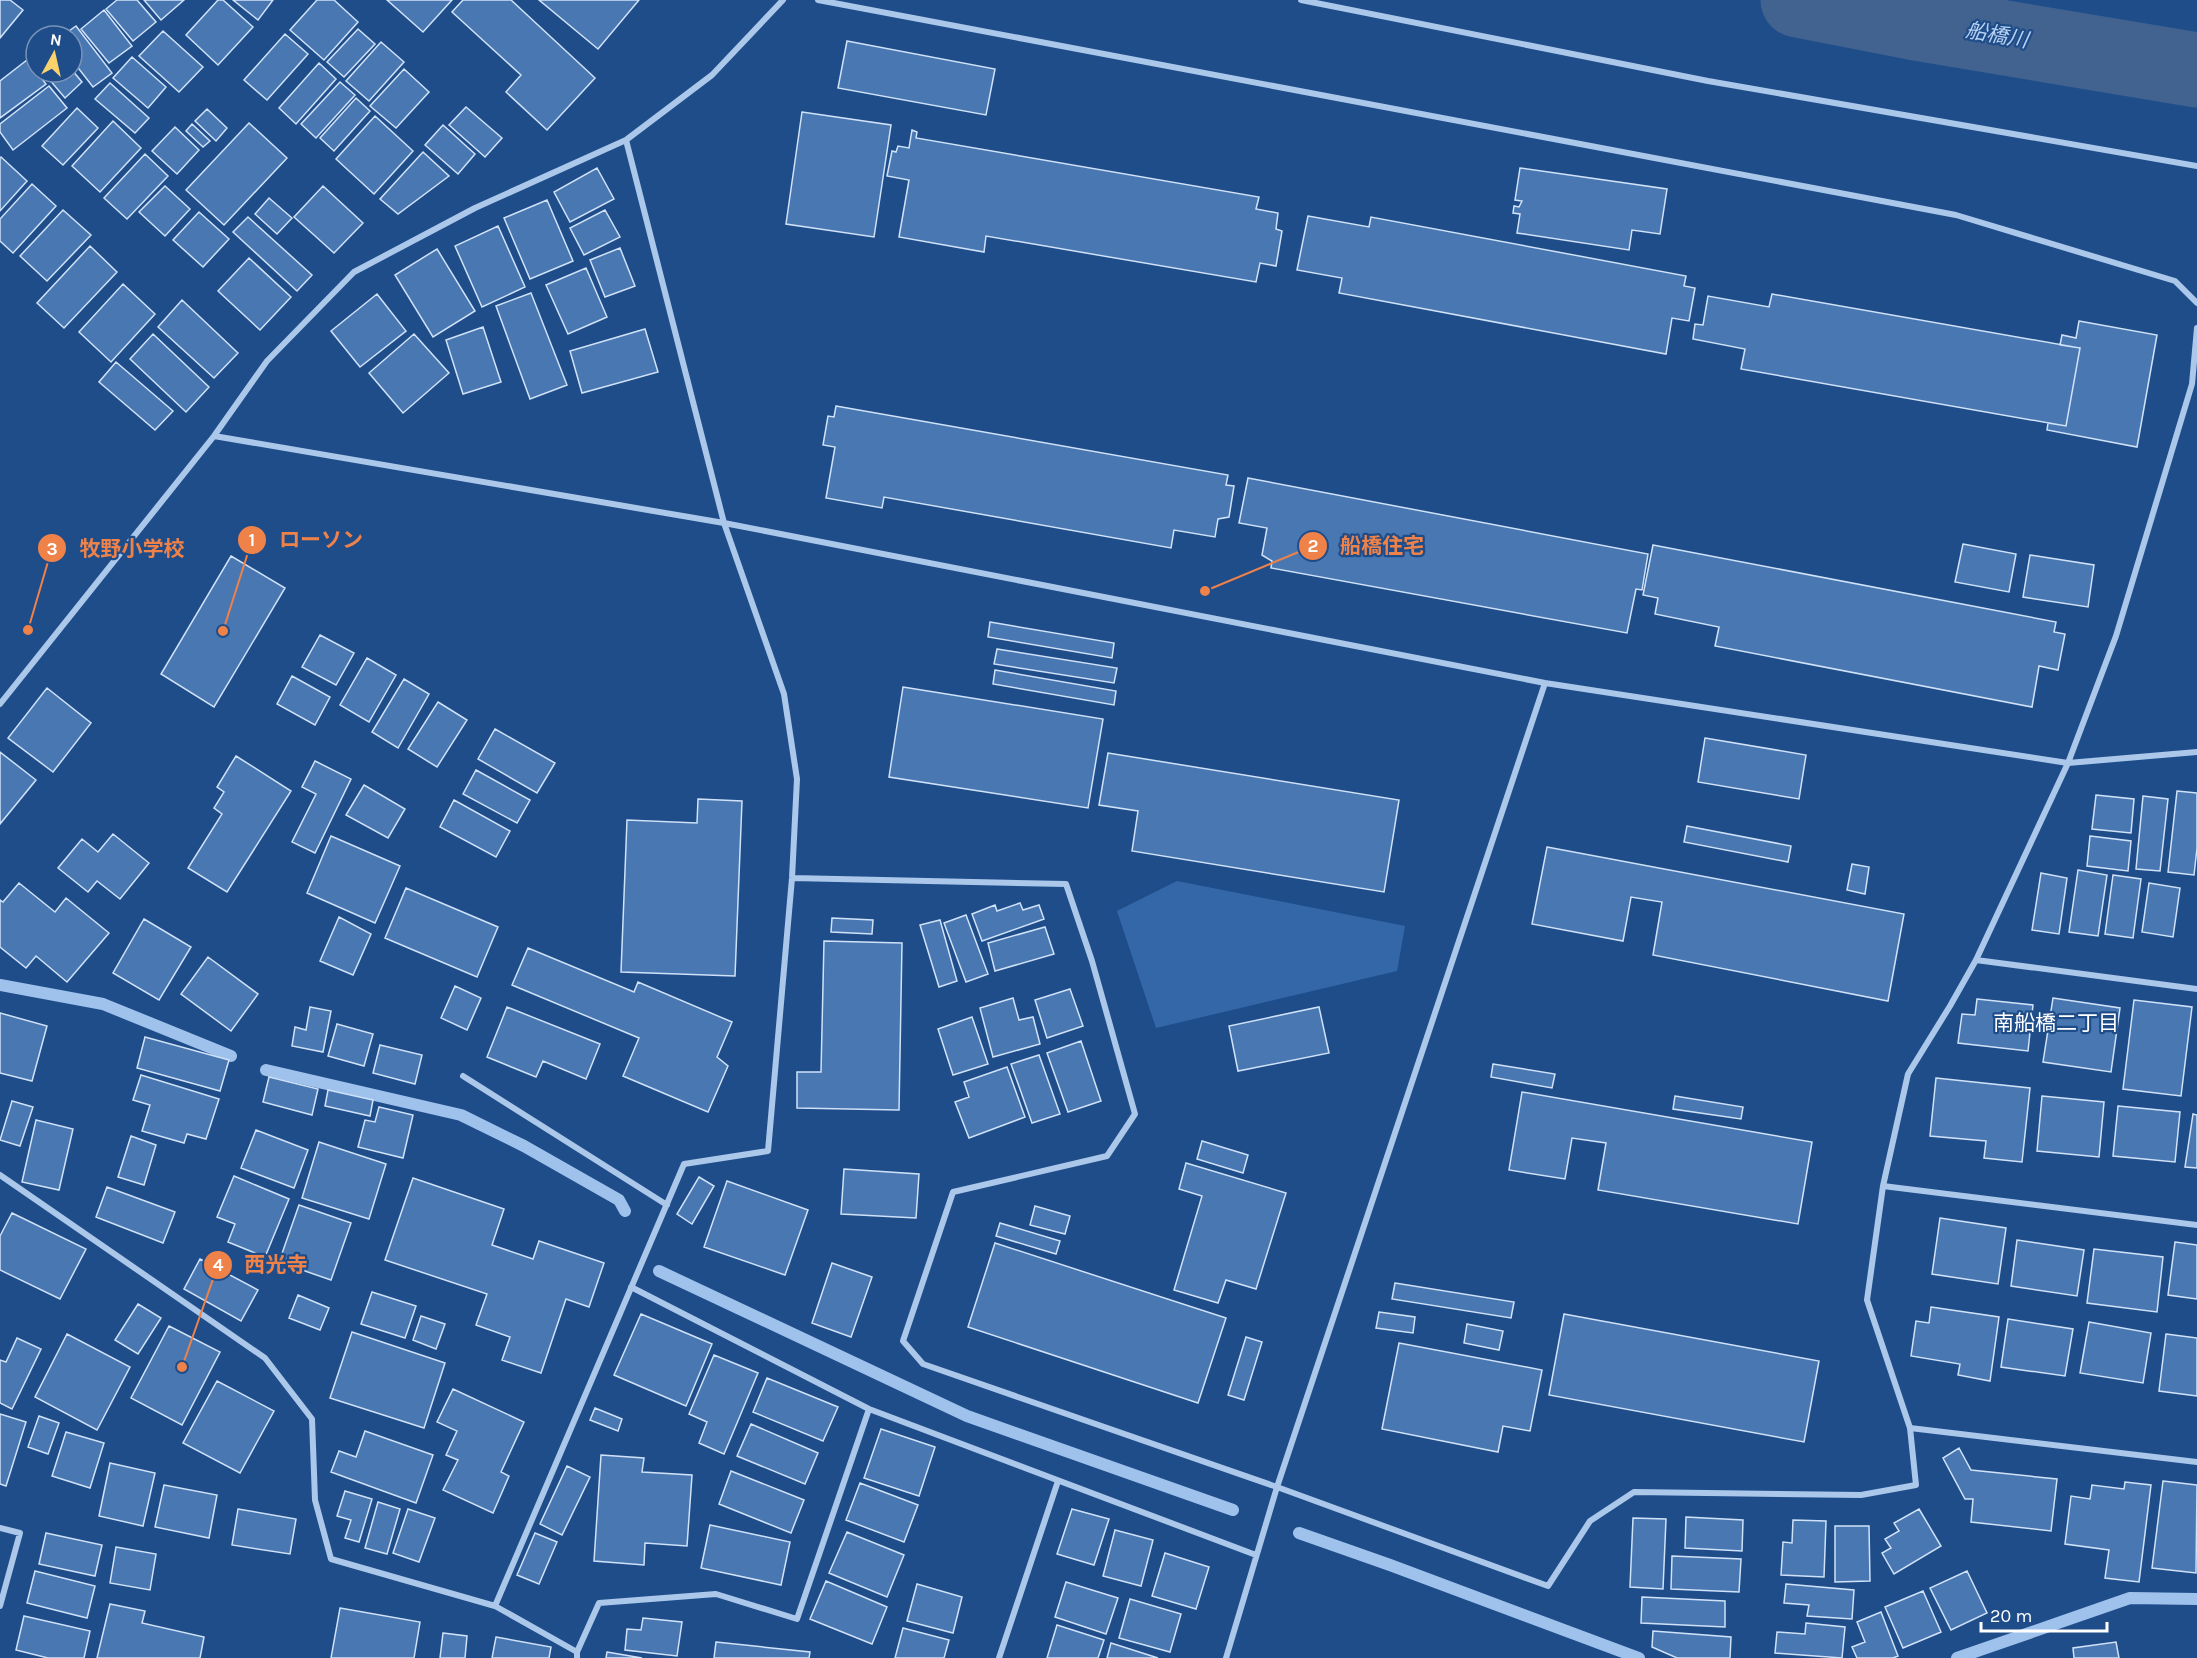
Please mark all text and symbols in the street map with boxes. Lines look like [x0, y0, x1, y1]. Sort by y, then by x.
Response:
water label: 船橋川 [1964, 18, 2032, 53]
north arrow [24, 24, 84, 84]
text: N [49, 29, 63, 50]
callout: ローソン [237, 520, 375, 559]
callout: 船橋住宅 [1298, 527, 1436, 566]
text: ローソン [279, 528, 363, 552]
callout: 牧野小学校 [37, 529, 196, 568]
text: 1 [249, 529, 255, 551]
text: 船橋住宅 [1340, 534, 1424, 558]
text: 2 [1308, 535, 1318, 557]
text: 牧野小学校 [80, 537, 185, 561]
text: 3 [46, 538, 58, 560]
district label: 南船橋二丁目 [1993, 1011, 2119, 1035]
callout: 西光寺 [203, 1245, 320, 1284]
text: 西光寺 [245, 1253, 308, 1277]
text: 4 [213, 1254, 224, 1276]
scale bar [1981, 1595, 2107, 1633]
text: 20 m [1990, 1605, 2032, 1627]

